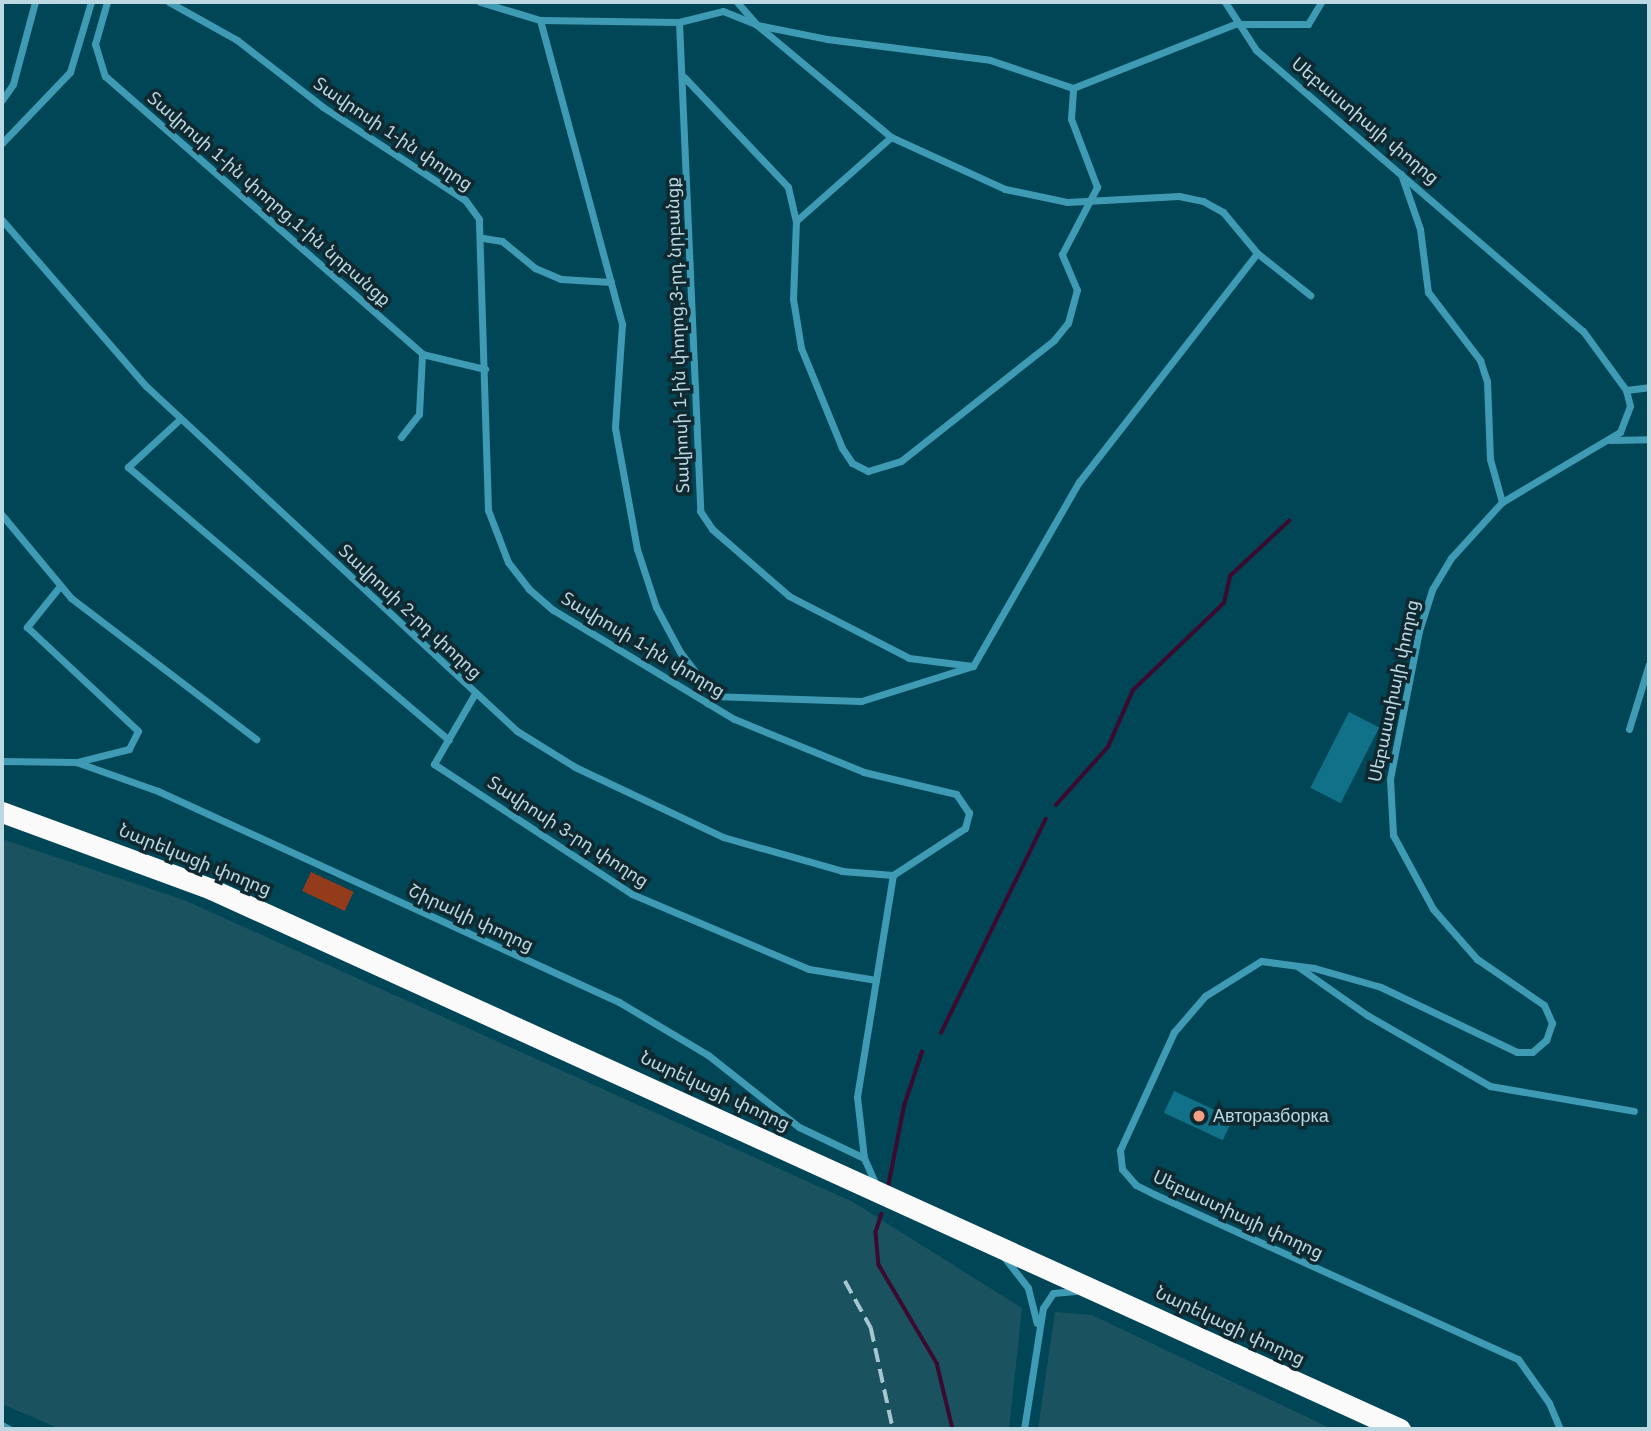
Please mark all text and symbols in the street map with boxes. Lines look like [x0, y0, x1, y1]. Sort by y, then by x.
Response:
street label: Սեբաստիայի փողոց [1287, 53, 1443, 189]
street label: Տավրոսի 1-ին փողոց [309, 73, 477, 195]
street label: Տավրոսի 1-ին փողոց,1-ին նրբանցք [143, 87, 395, 311]
street label: Տավրոսի 1-ին փողոց,3-րդ նրբանցք [662, 176, 694, 494]
street label: Տավրոսի 2-րդ փողոց [334, 540, 486, 684]
street label: Տավրոսի 1-ին փողոց [557, 588, 729, 702]
street label: Սեբաստիայի փողոց [1364, 598, 1424, 784]
street label: Տավրոսի 3-րդ փողոց [483, 772, 653, 892]
street label: Նարեկացի փողոց [116, 820, 274, 900]
street label: Շիրակի փողոց [405, 880, 537, 956]
street label: Նարեկացի փողոց [637, 1047, 793, 1135]
place label: Авторазборка [1213, 1105, 1329, 1127]
marker: Авторазборка [1191, 1108, 1207, 1124]
street label: Սեբաստիայի փողոց [1149, 1166, 1327, 1264]
street label: Նարեկացի փողոց [1152, 1282, 1308, 1370]

